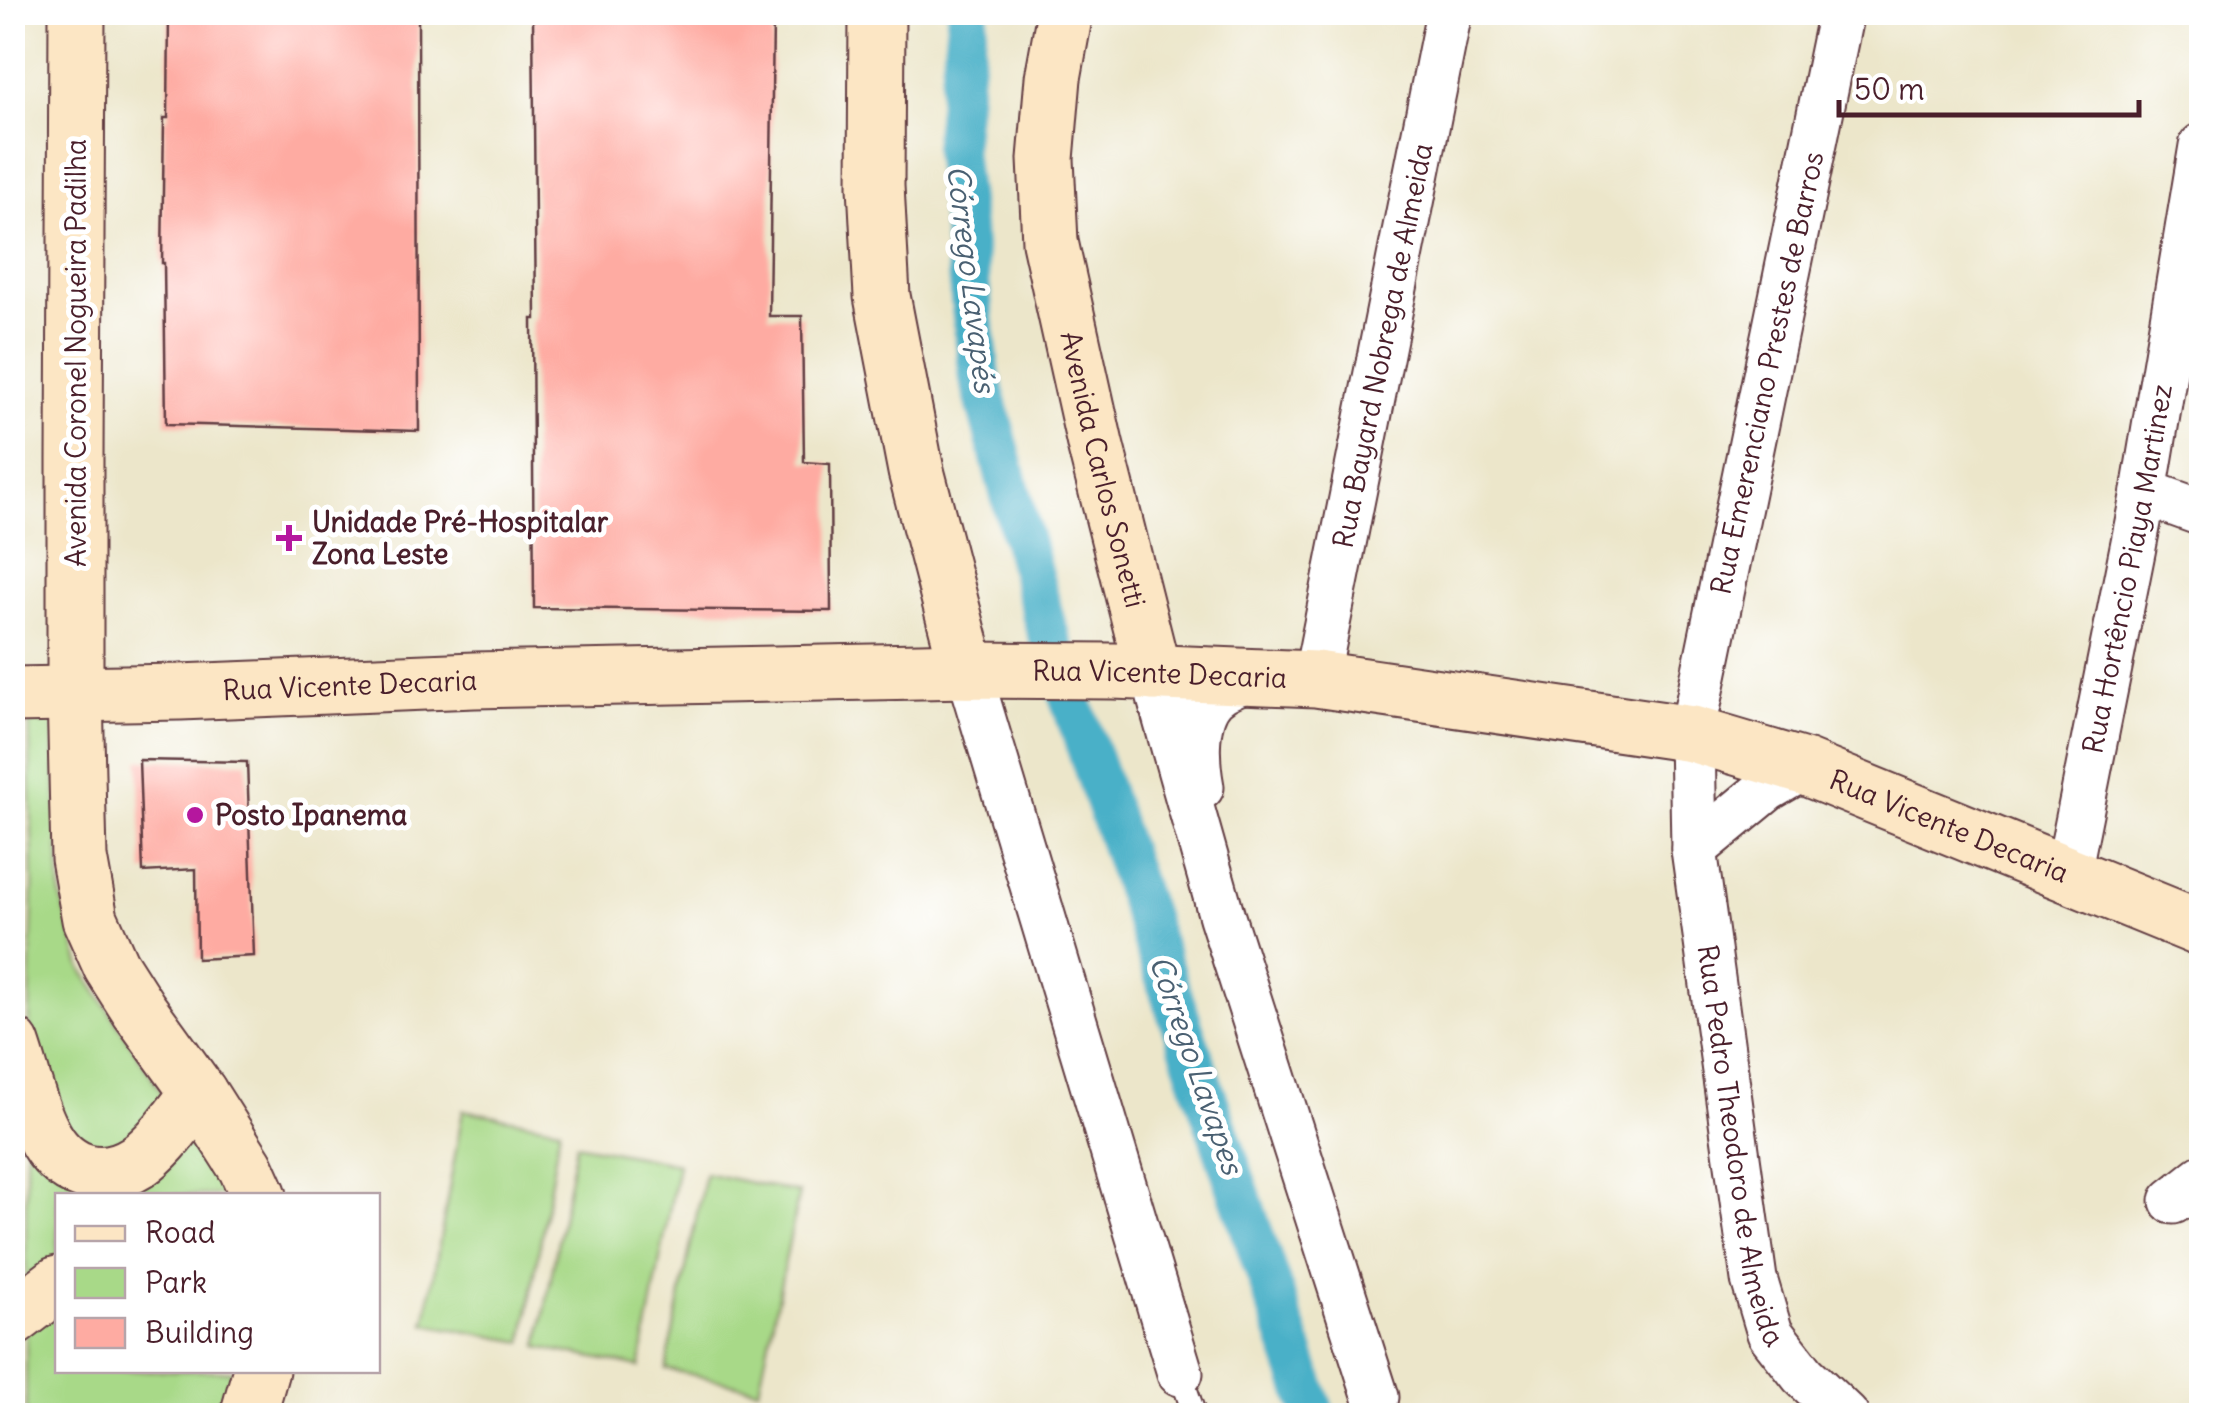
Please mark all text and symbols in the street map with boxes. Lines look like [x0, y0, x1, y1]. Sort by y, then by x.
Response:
scale bar [1839, 55, 2139, 117]
text: 50 m [1854, 70, 1924, 108]
street label: Avenida Coronel Nogueira Padilha [58, 139, 94, 567]
street label: Rua Bayard Nobrega de Almeida [1325, 140, 1440, 551]
street label: Rua Emerenciano Prestes de Barros [1702, 148, 1832, 598]
water label: Córrego Lavapés [939, 163, 1005, 397]
street label: Avenida Carlos Sonetti [1052, 328, 1154, 611]
street label: Rua Hortêncio Piaya Martinez [2074, 381, 2180, 756]
place label: Unidade Pré-Hospitalar Zona Leste [312, 504, 609, 572]
marker: Unidade Pré-Hospitalar Zona Leste [276, 525, 302, 551]
street label: Rua Vicente Decaria [1032, 652, 1288, 696]
street label: Rua Vicente Decaria [222, 662, 478, 708]
street label: Rua Vicente Decaria [1824, 761, 2074, 891]
place label: Posto Ipanema [215, 797, 407, 833]
marker: Posto Ipanema [184, 804, 206, 826]
street label: Rua Pedro Theodoro de Almeida [1690, 942, 1792, 1354]
water label: Córrego Lavapes [1142, 950, 1253, 1181]
legend [55, 1193, 380, 1373]
text: Road [145, 1213, 215, 1251]
text: Park [145, 1263, 207, 1301]
text: Building [145, 1313, 254, 1351]

